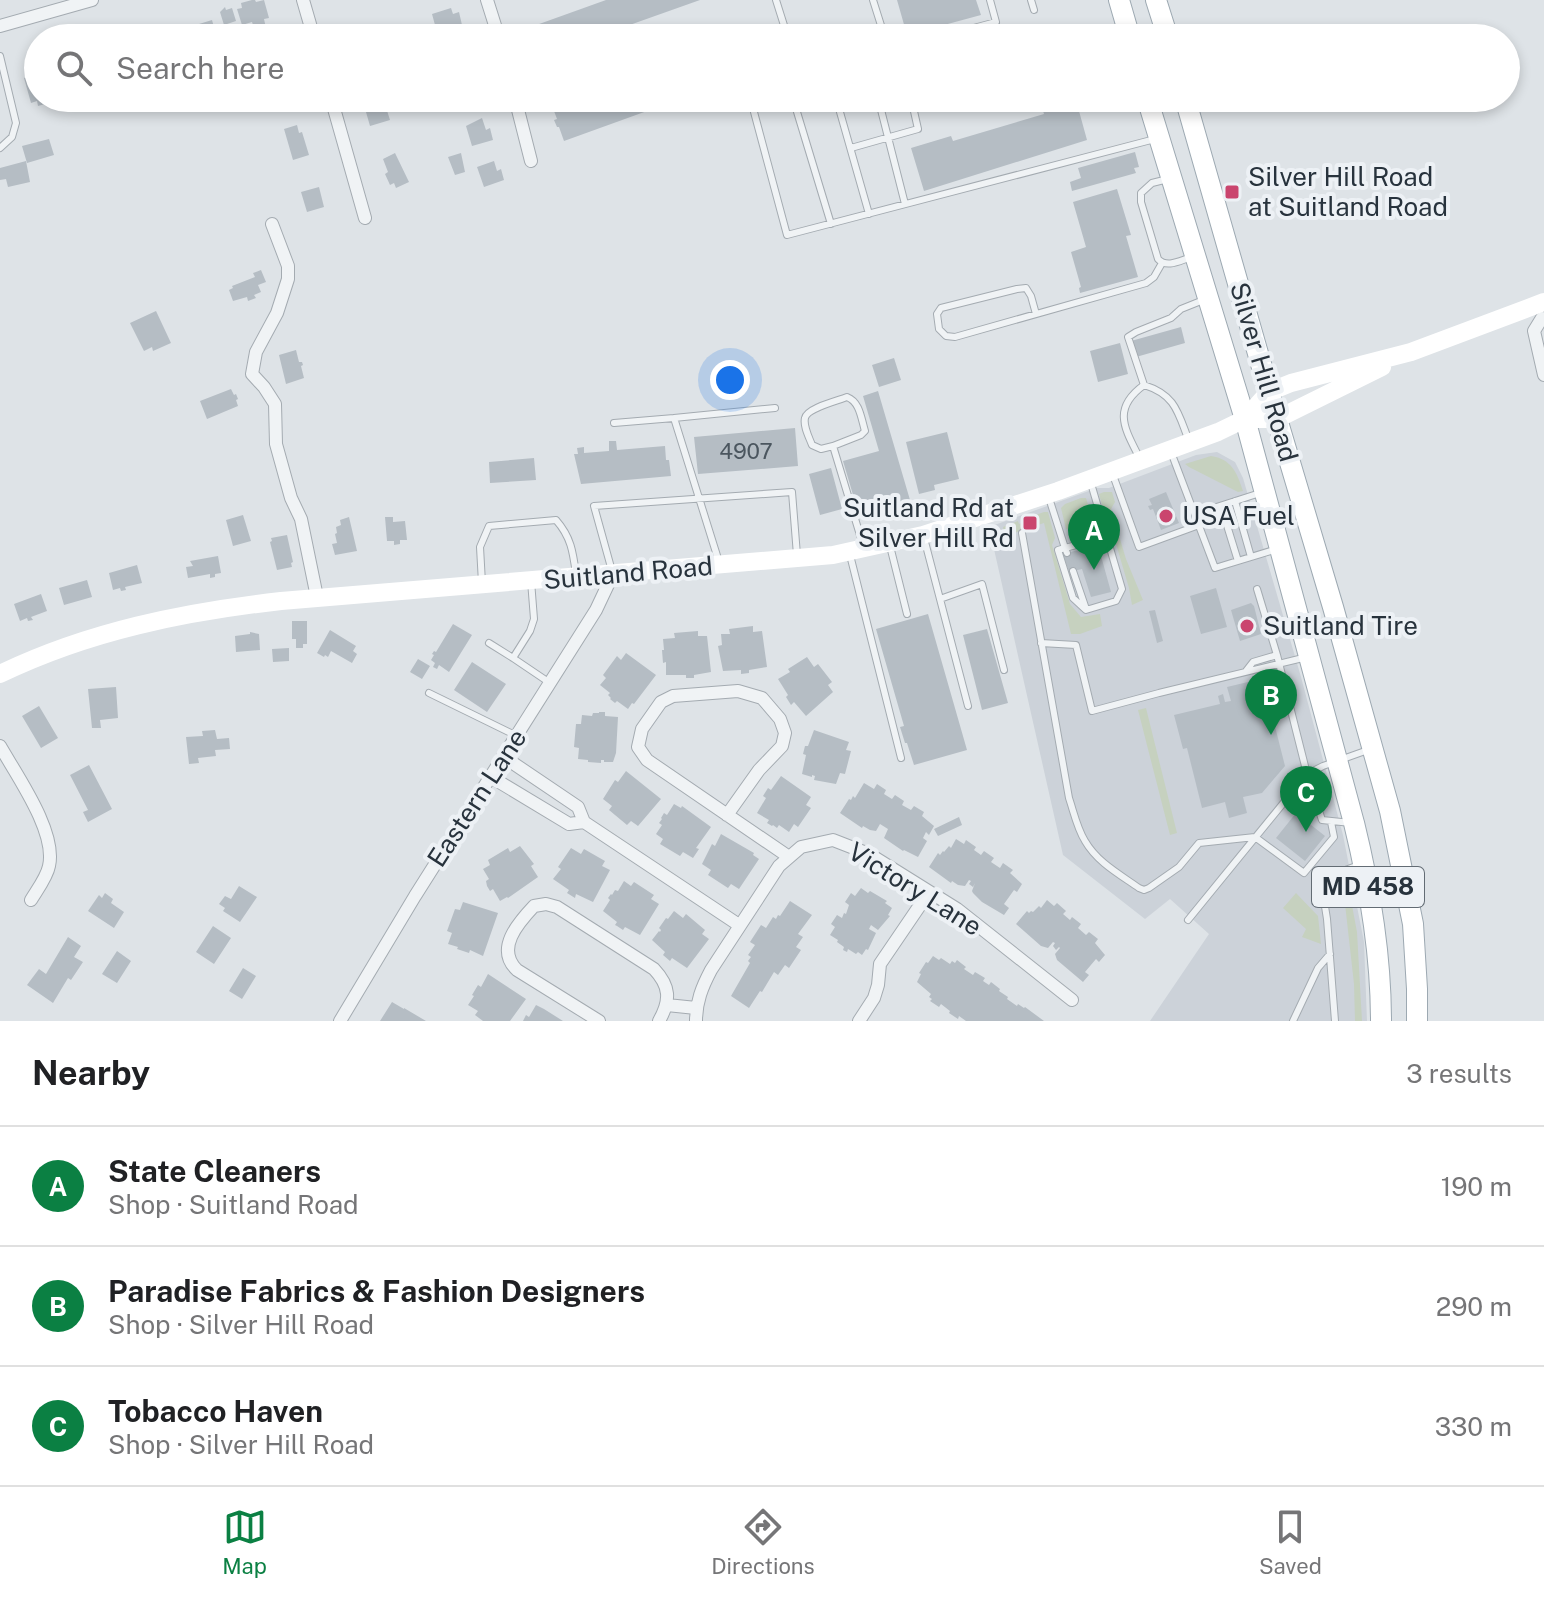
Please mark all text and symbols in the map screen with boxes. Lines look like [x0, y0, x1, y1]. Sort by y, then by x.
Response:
search box [24, 24, 1520, 112]
icon: search [52, 46, 96, 90]
text: Search here [116, 50, 284, 86]
place label: Silver Hill Road at Suitland Road [1248, 161, 1448, 222]
marker: Silver Hill Road at Suitland Road [1223, 183, 1241, 201]
street label: Silver Hill Road [1224, 279, 1305, 465]
your location [710, 360, 750, 400]
house number: 4907 [719, 438, 773, 464]
place label: Suitland Rd at Silver Hill Rd [843, 492, 1014, 553]
place label: USA Fuel [1182, 500, 1295, 531]
pin: A [1068, 504, 1120, 570]
marker: USA Fuel [1157, 507, 1175, 525]
marker: Suitland Rd at Silver Hill Rd [1021, 514, 1039, 532]
street label: Suitland Road [542, 550, 714, 595]
place label: Suitland Tire [1263, 610, 1418, 641]
marker: Suitland Tire [1238, 617, 1256, 635]
pin: B [1245, 669, 1297, 735]
street label: Eastern Lane [421, 723, 533, 872]
pin: C [1280, 766, 1332, 832]
street label: Victory Lane [843, 835, 988, 942]
road number: MD 458 [1312, 867, 1424, 907]
text: Nearby [32, 1053, 150, 1093]
text: 3 results [1406, 1058, 1512, 1089]
text: State Cleaners [108, 1153, 321, 1189]
text: A [49, 1171, 67, 1202]
text: 190 m [1441, 1171, 1512, 1202]
text: Shop · Suitland Road [108, 1189, 359, 1220]
text: Paradise Fabrics & Fashion Designers [108, 1273, 645, 1309]
text: B [49, 1291, 67, 1322]
text: 290 m [1436, 1291, 1512, 1322]
text: Shop · Silver Hill Road [108, 1309, 374, 1340]
text: Tobacco Haven [108, 1393, 323, 1429]
text: C [49, 1411, 67, 1442]
text: 330 m [1435, 1411, 1512, 1442]
text: Shop · Silver Hill Road [108, 1429, 374, 1460]
tab: Map [222, 1505, 267, 1579]
tab: Directions [711, 1505, 815, 1579]
tab: Saved [1259, 1505, 1322, 1579]

